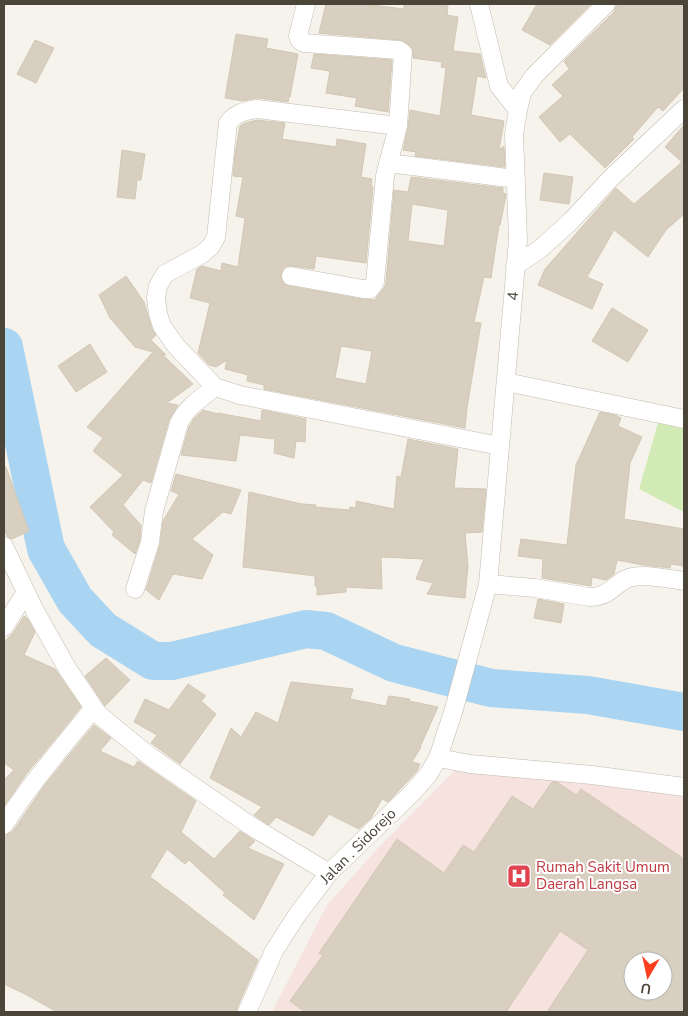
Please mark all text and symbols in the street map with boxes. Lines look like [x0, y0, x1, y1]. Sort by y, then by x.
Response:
street label: 4 [503, 291, 523, 301]
street label: Jalan . Sidorejo [315, 804, 400, 889]
place label: Rumah Sakit Umum Daerah Langsa [536, 857, 670, 894]
hospital icon: Rumah Sakit Umum Daerah Langsa [506, 863, 532, 889]
north arrow [623, 951, 673, 1001]
text: U [639, 978, 653, 999]

